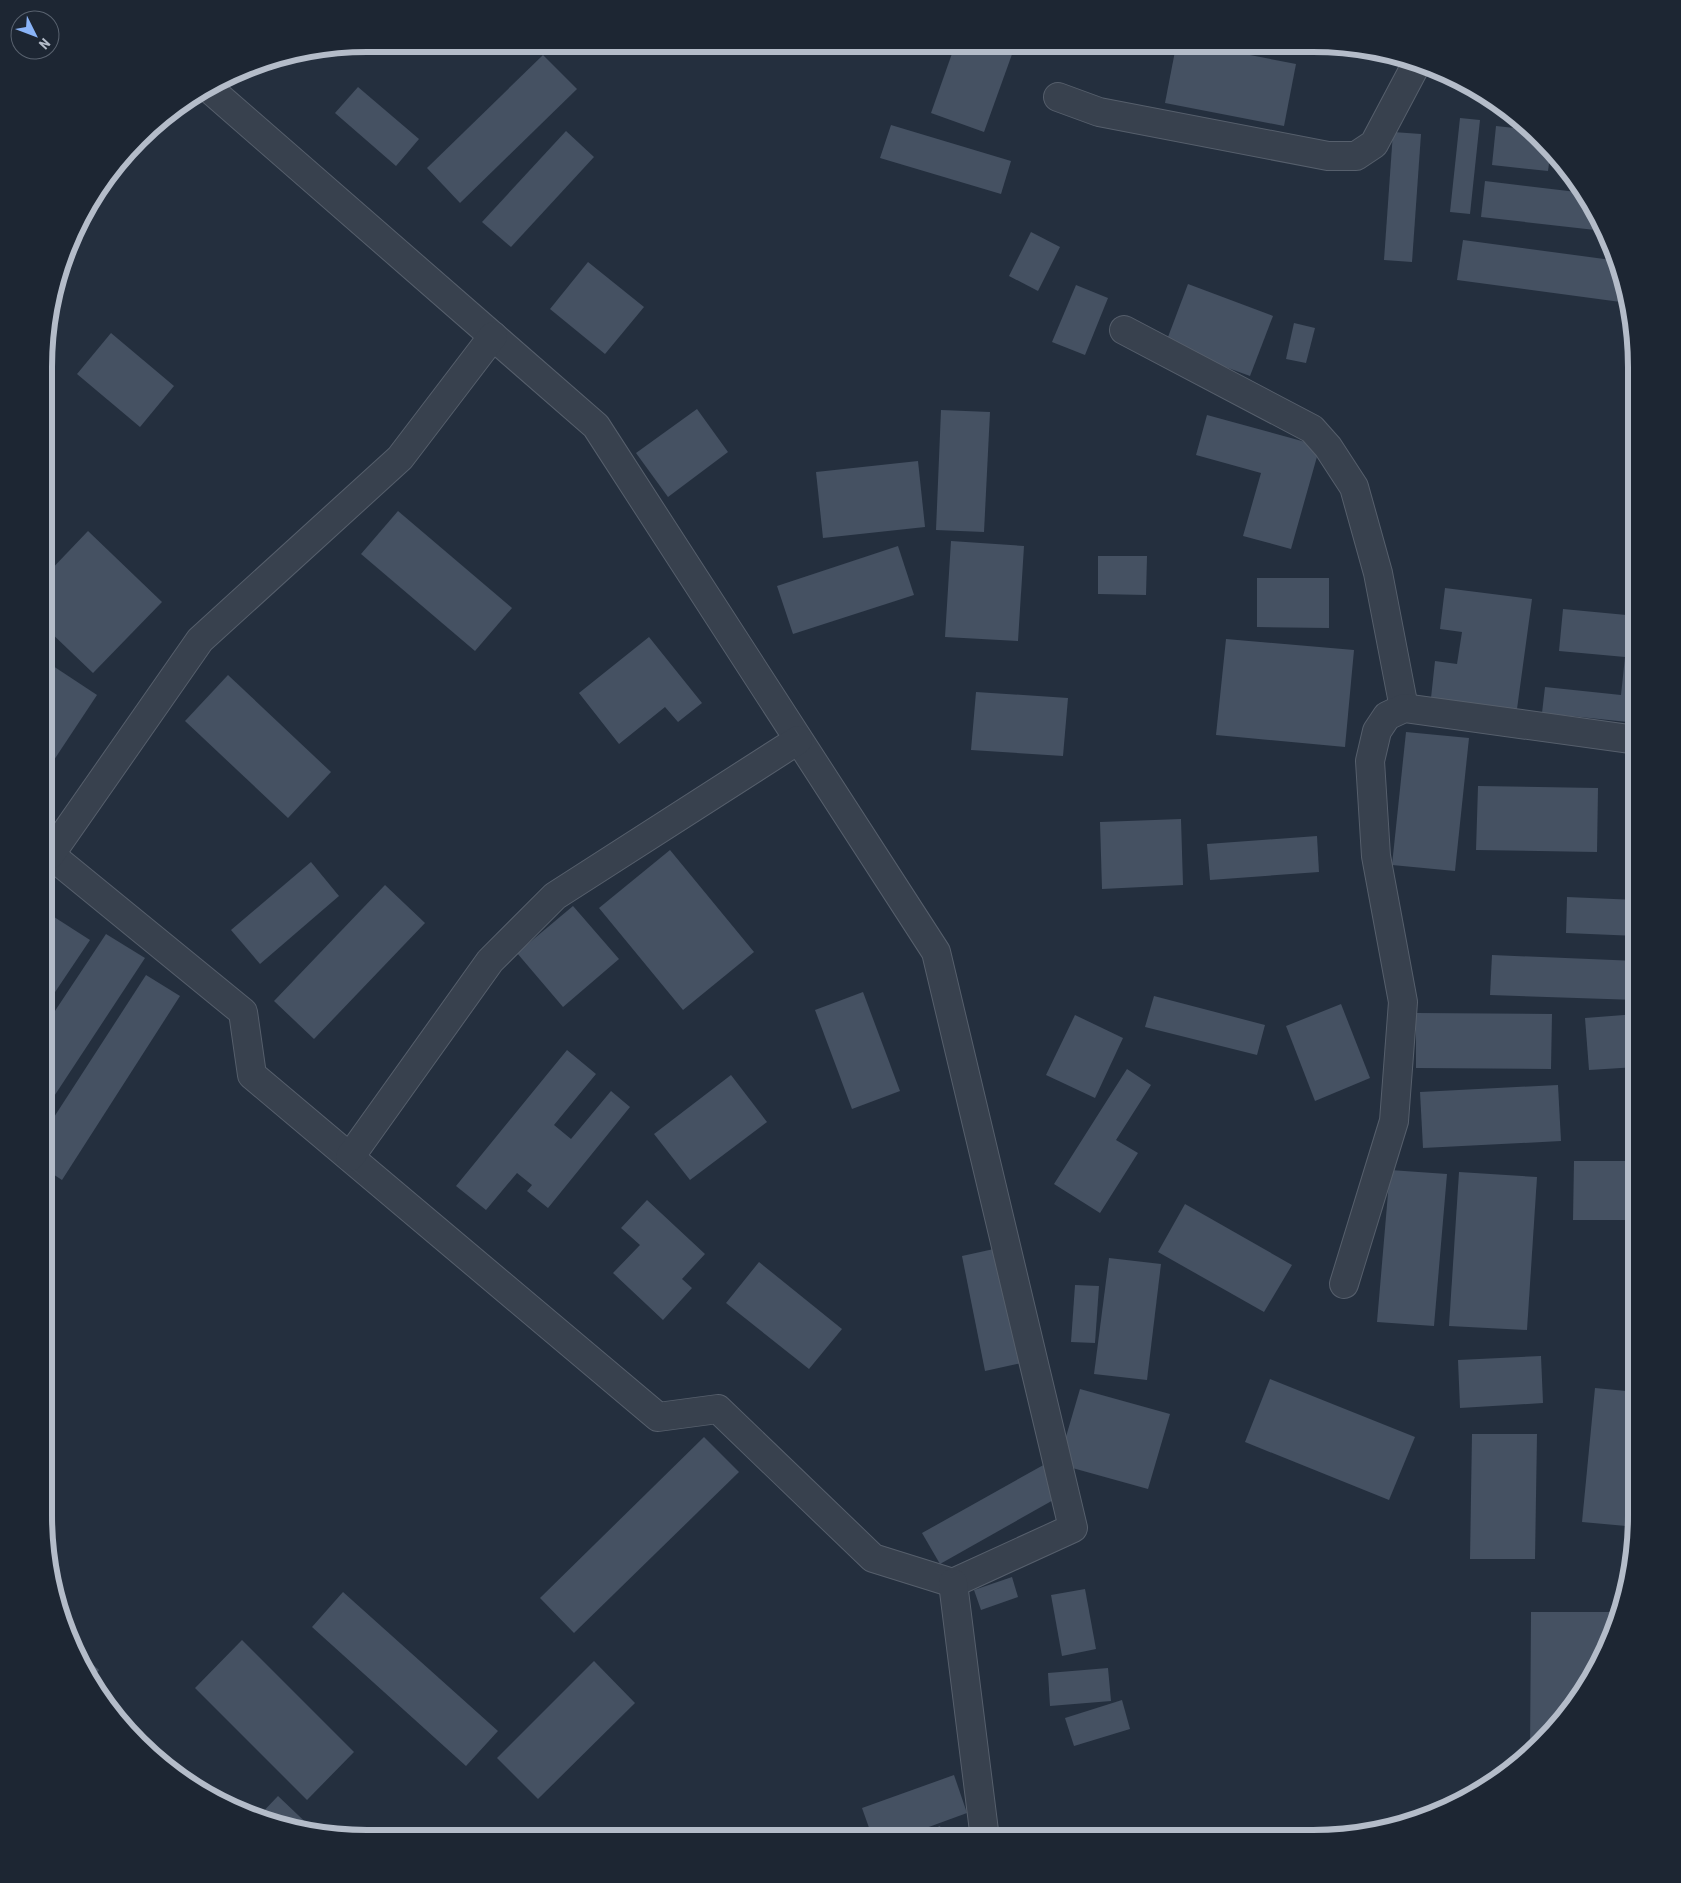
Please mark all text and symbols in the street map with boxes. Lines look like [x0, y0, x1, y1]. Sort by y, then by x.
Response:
north arrow [10, 10, 60, 60]
text: N [36, 35, 53, 52]

